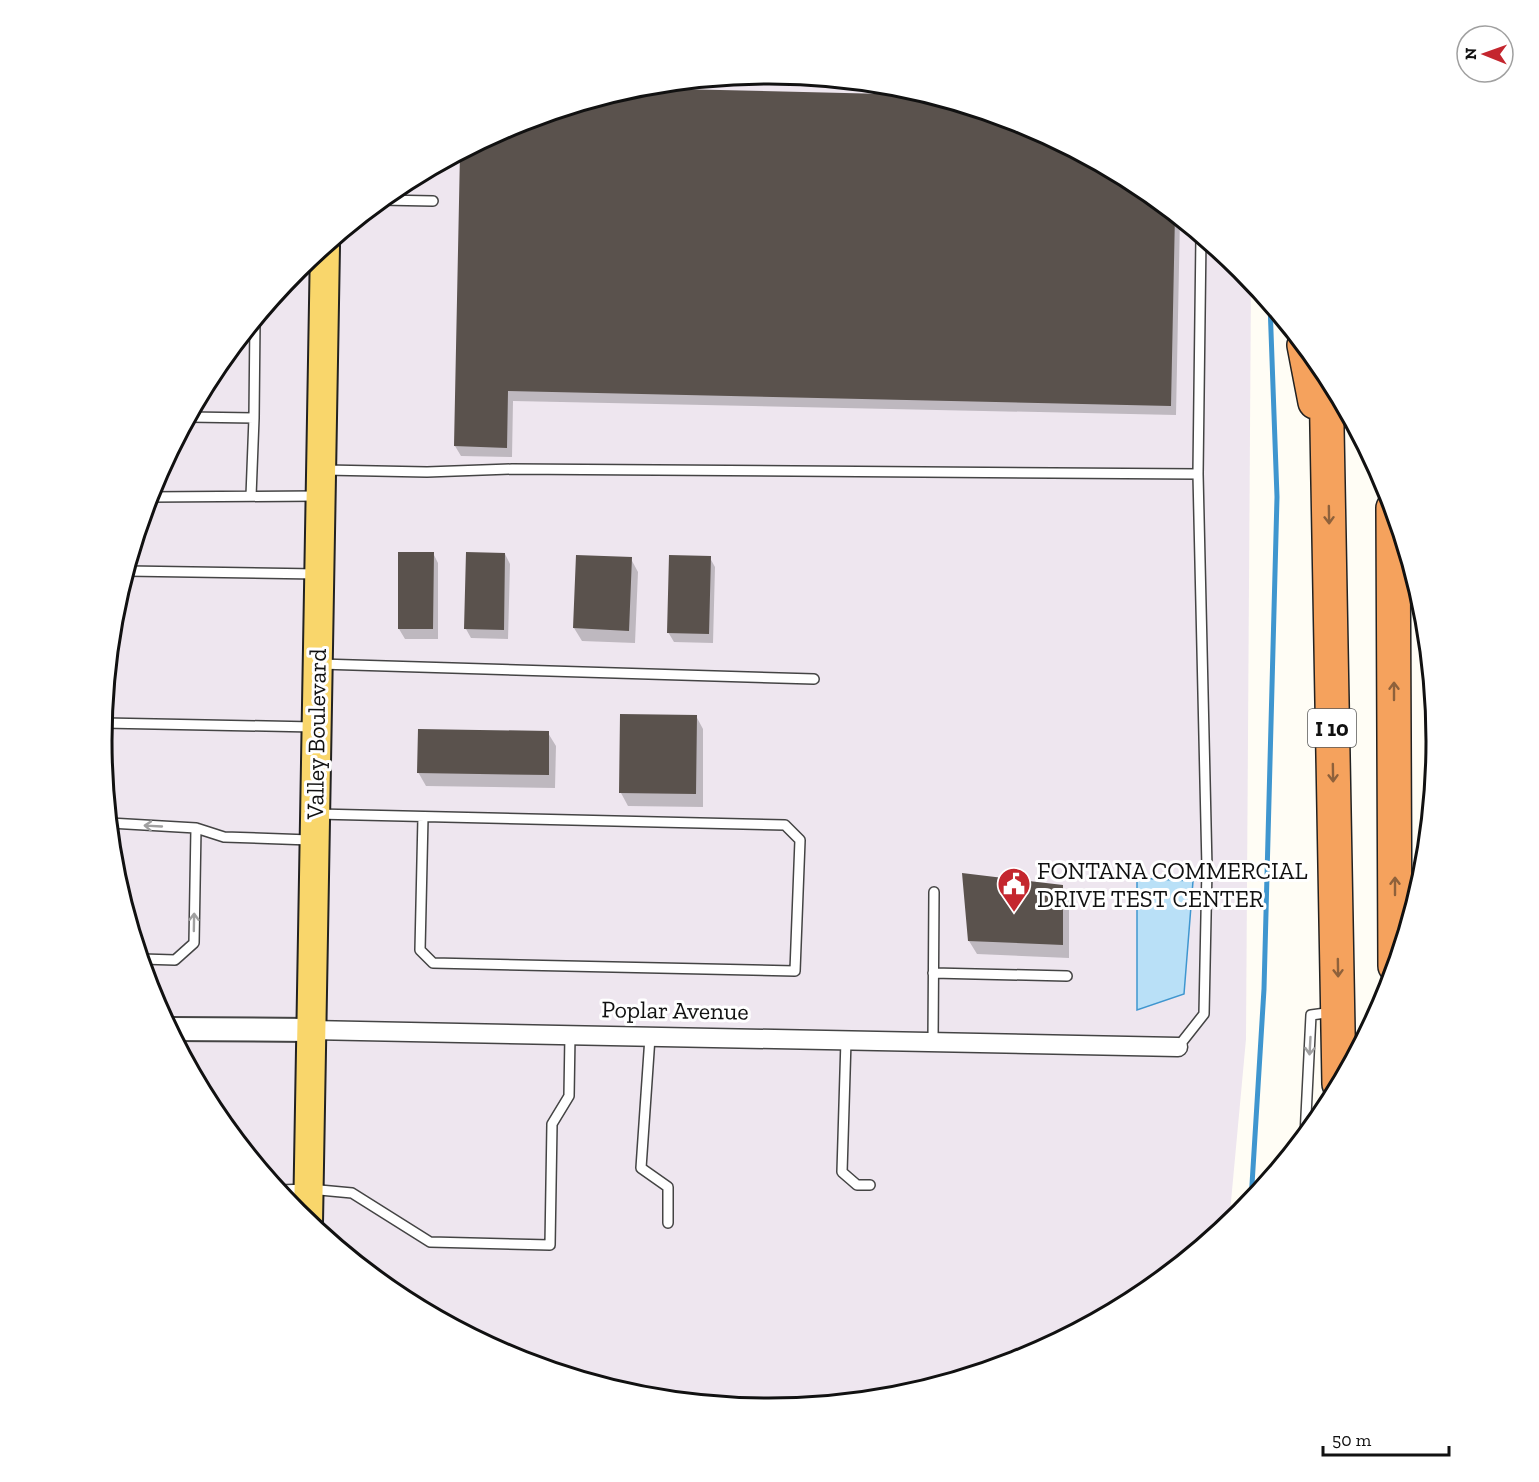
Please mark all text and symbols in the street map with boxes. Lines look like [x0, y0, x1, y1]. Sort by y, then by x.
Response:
north arrow [1455, 24, 1515, 84]
text: N [1461, 47, 1480, 60]
one-way arrow [1323, 505, 1335, 525]
street label: Valley Boulevard [300, 648, 332, 821]
one-way arrow [1389, 682, 1400, 702]
road number: I 10 [1308, 709, 1356, 747]
one-way arrow [1328, 762, 1339, 782]
one-way arrow [143, 820, 163, 831]
place label: FONTANA COMMERCIAL DRIVE TEST CENTER [1037, 856, 1307, 913]
public building icon: FONTANA COMMERCIAL DRIVE TEST CENTER [996, 866, 1032, 913]
one-way arrow [1389, 877, 1401, 897]
one-way arrow [188, 912, 200, 932]
one-way arrow [1332, 957, 1344, 977]
street label: Poplar Avenue [601, 994, 749, 1026]
one-way arrow [1304, 1036, 1315, 1056]
scale bar [1323, 1419, 1449, 1457]
text: 50 m [1332, 1429, 1372, 1451]

